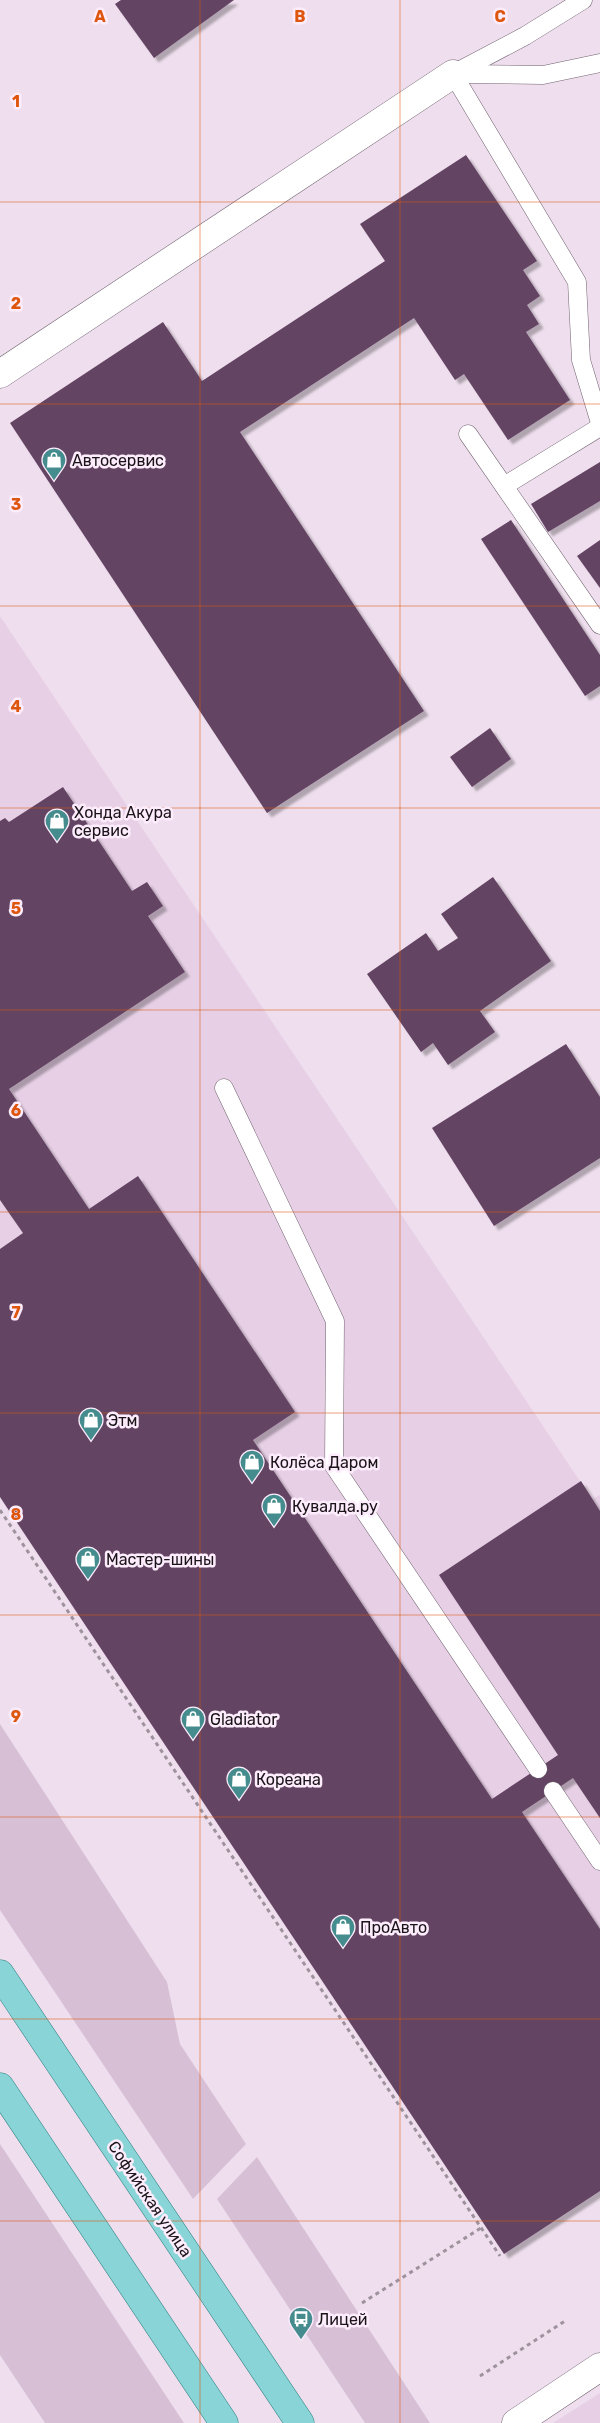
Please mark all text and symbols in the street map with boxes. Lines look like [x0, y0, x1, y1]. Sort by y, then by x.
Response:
text: A [94, 7, 106, 26]
text: B [294, 7, 306, 26]
text: C [494, 7, 506, 26]
text: 1 [12, 92, 20, 111]
text: 2 [11, 294, 21, 313]
shop icon: Автосервис [41, 447, 67, 481]
place label: Автосервис [72, 451, 164, 470]
text: 3 [11, 495, 21, 514]
text: 4 [11, 697, 22, 716]
place label: Хонда Акура сервис [74, 803, 172, 840]
shop icon: Хонда Акура сервис [44, 808, 70, 842]
text: 5 [11, 899, 21, 918]
text: 6 [11, 1101, 21, 1120]
text: 7 [11, 1303, 21, 1322]
shop icon: Этм [78, 1407, 104, 1441]
place label: Этм [108, 1411, 137, 1430]
shop icon: Колёса Даром [239, 1449, 265, 1483]
place label: Колёса Даром [270, 1453, 378, 1472]
shop icon: Кувалда.ру [261, 1493, 287, 1527]
place label: Кувалда.ру [292, 1497, 378, 1516]
text: 8 [11, 1505, 22, 1524]
shop icon: Мастер-шины [75, 1546, 101, 1580]
place label: Мастер-шины [106, 1550, 214, 1569]
shop icon: Gladiator [180, 1706, 206, 1740]
text: 9 [11, 1707, 21, 1726]
place label: Gladiator [210, 1710, 277, 1729]
shop icon: Кореана [226, 1766, 252, 1800]
place label: Кореана [256, 1770, 321, 1789]
shop icon: ПроАвто [330, 1914, 356, 1948]
place label: ПроАвто [360, 1918, 427, 1937]
street label: Софийская улица [104, 2137, 196, 2261]
bus stop icon: Лицей [288, 2306, 314, 2340]
place label: Лицей [318, 2310, 368, 2329]

